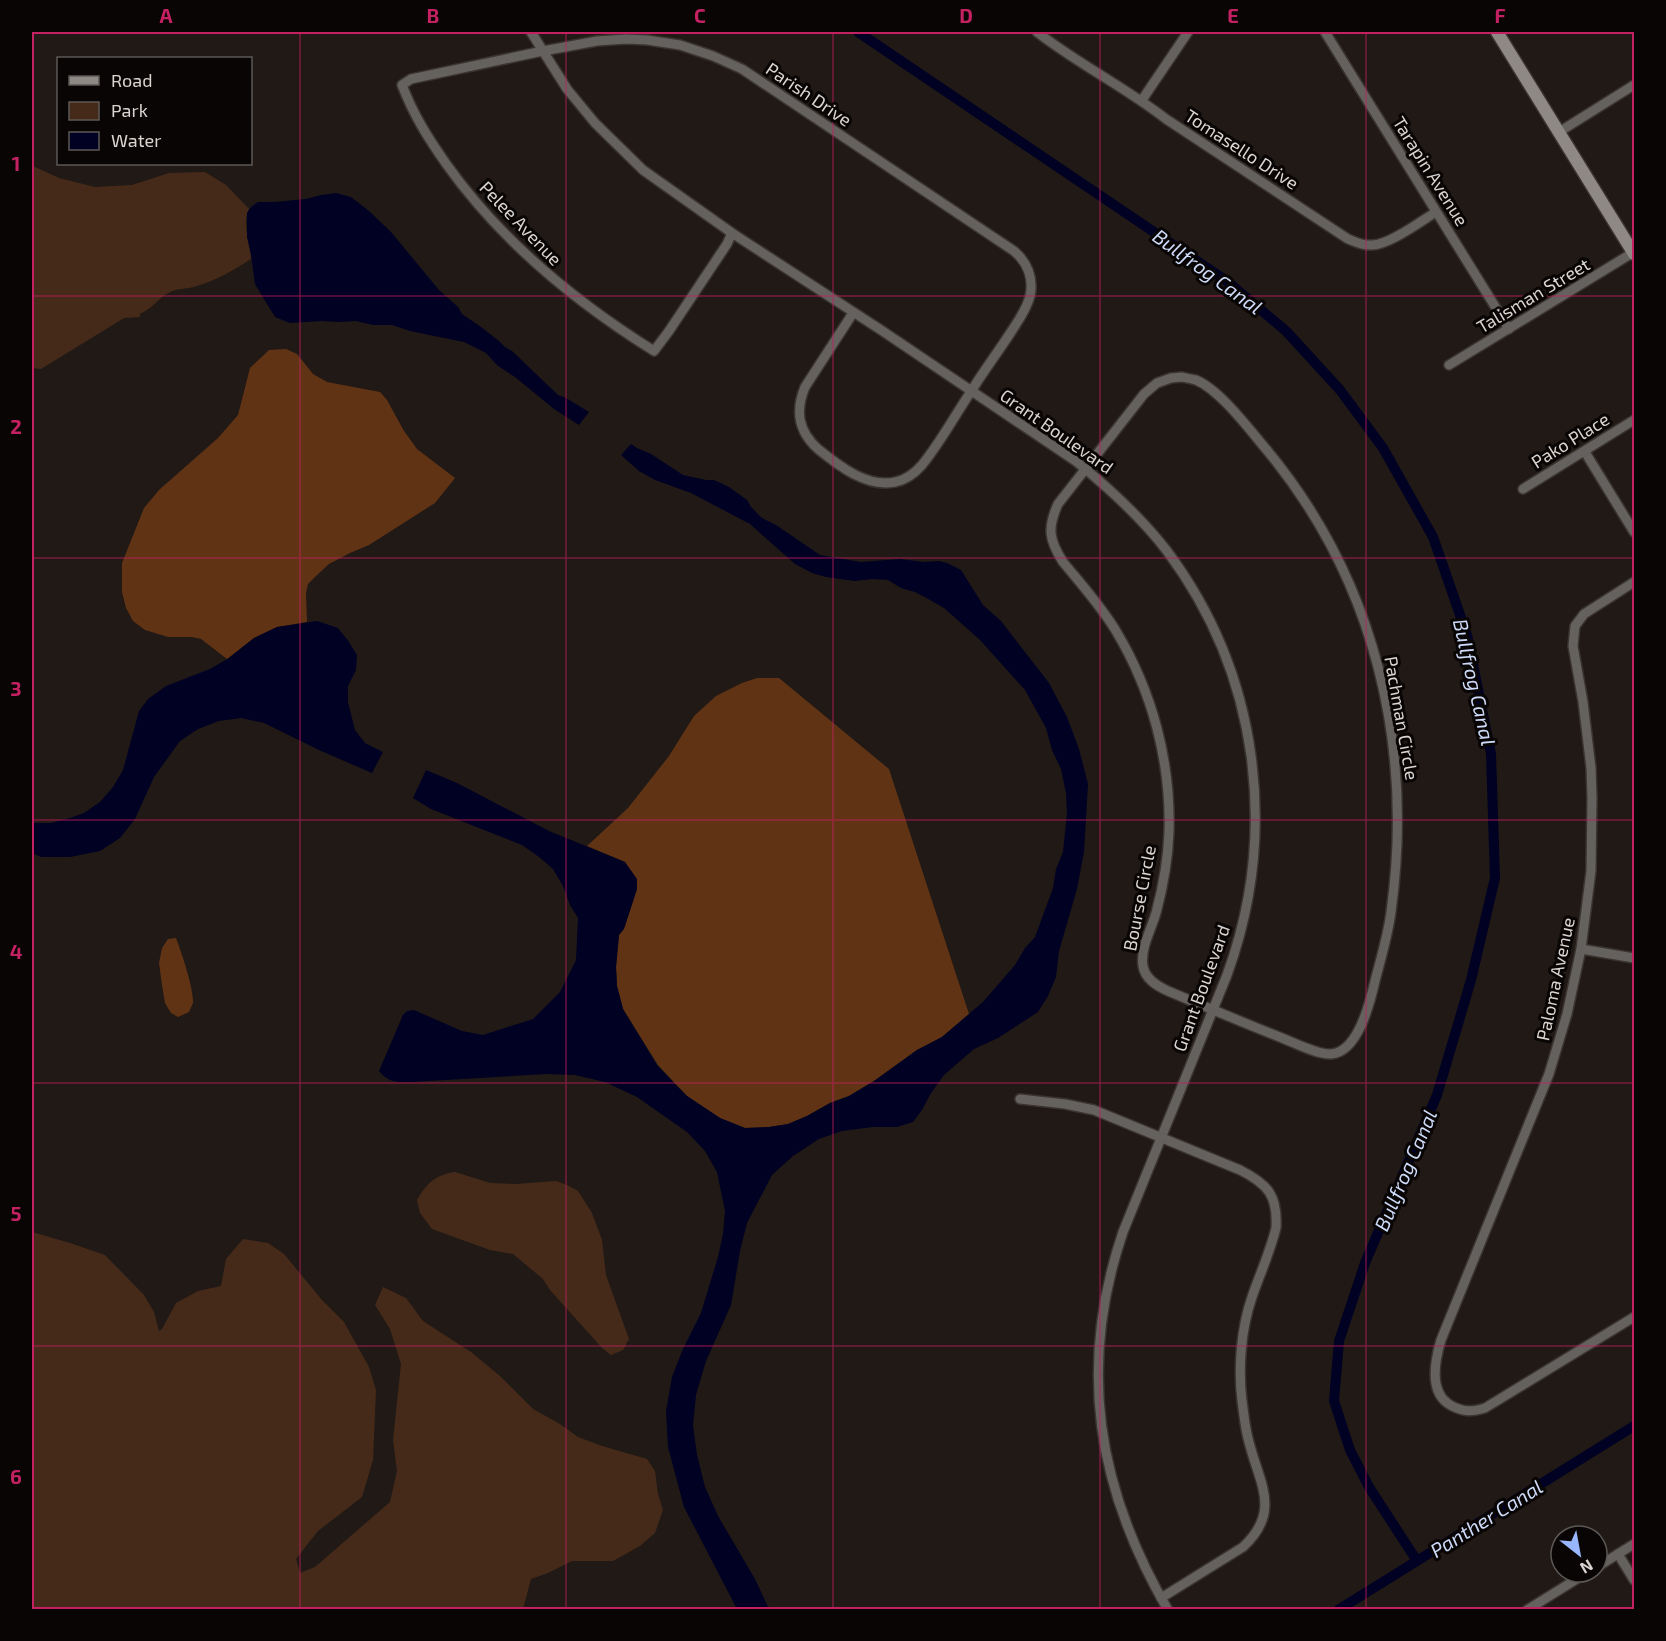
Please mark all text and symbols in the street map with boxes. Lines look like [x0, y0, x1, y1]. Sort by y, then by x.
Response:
text: A [159, 3, 173, 27]
text: B [427, 3, 439, 27]
text: C [694, 3, 706, 27]
text: D [959, 3, 973, 27]
text: E [1227, 3, 1239, 27]
text: F [1494, 3, 1506, 27]
legend [57, 57, 252, 165]
street label: Parish Drive [762, 57, 856, 131]
text: Road [111, 69, 152, 91]
text: Park [111, 99, 148, 121]
street label: Tomasello Drive [1181, 104, 1303, 194]
street label: Tarapin Avenue [1389, 112, 1473, 230]
text: Water [111, 129, 161, 151]
text: 1 [12, 151, 20, 175]
street label: Pelee Avenue [475, 176, 567, 270]
water label: Bullfrog Canal [1149, 223, 1267, 319]
street label: Talisman Street [1473, 253, 1594, 337]
street label: Grant Boulevard [996, 384, 1118, 478]
street label: Pako Place [1527, 407, 1613, 473]
text: 2 [10, 414, 22, 438]
water label: Bullfrog Canal [1449, 616, 1501, 748]
street label: Pachman Circle [1380, 654, 1424, 782]
text: 3 [10, 676, 22, 700]
street label: Bourse Circle [1118, 843, 1160, 953]
street label: Paloma Avenue [1531, 915, 1579, 1043]
street label: Grant Boulevard [1168, 922, 1234, 1054]
text: 4 [10, 939, 23, 963]
water label: Bullfrog Canal [1369, 1106, 1441, 1234]
text: 5 [10, 1201, 22, 1225]
text: 6 [10, 1464, 22, 1488]
water label: Panther Canal [1425, 1474, 1547, 1562]
north arrow [1549, 1524, 1609, 1584]
text: N [1577, 1556, 1597, 1578]

